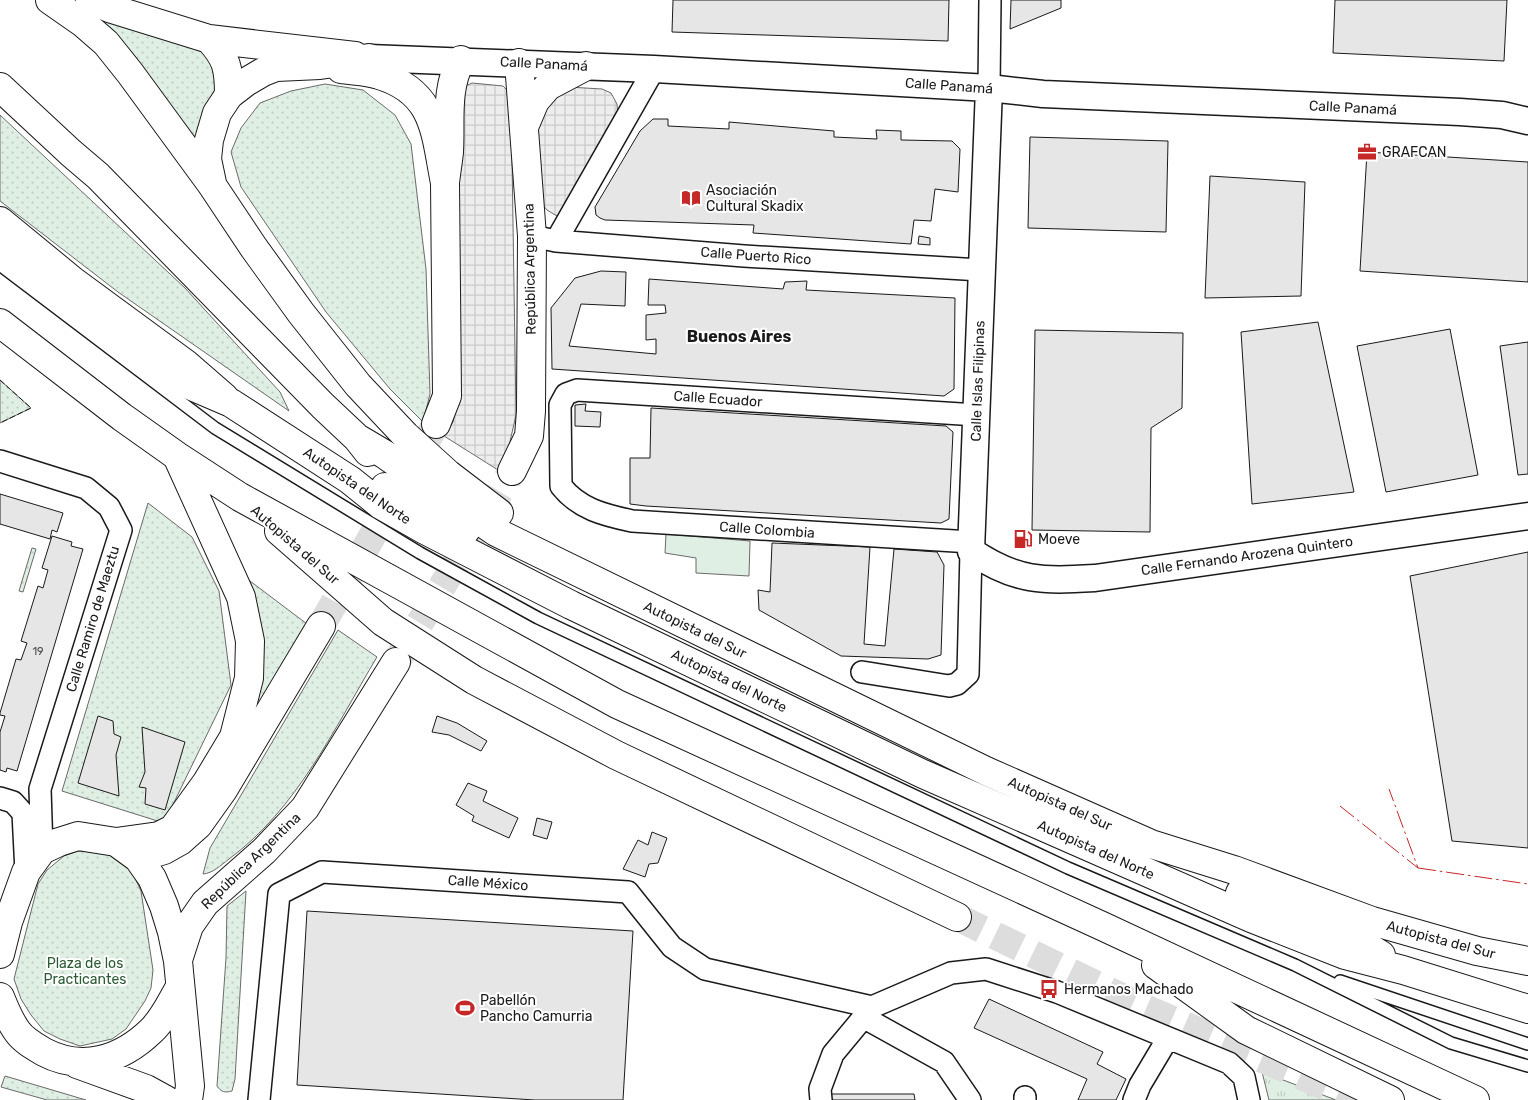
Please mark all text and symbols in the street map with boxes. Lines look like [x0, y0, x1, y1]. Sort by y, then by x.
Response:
street label: Calle Panamá [500, 53, 588, 75]
street label: Calle Panamá [904, 74, 994, 98]
street label: Calle Panamá [1309, 97, 1397, 119]
office icon: GRAFCAN [1356, 141, 1378, 163]
place label: GRAFCAN [1382, 144, 1447, 161]
place label: Asociación Cultural Skadix [706, 182, 804, 215]
library icon: Asociación Cultural Skadix [680, 187, 702, 209]
street label: República Argentina [520, 203, 540, 335]
street label: Calle Puerto Rico [700, 244, 812, 268]
street label: Calle Islas Filipinas [967, 320, 989, 442]
district label: Buenos Aires [687, 327, 791, 346]
street label: Calle Ecuador [673, 387, 764, 411]
street label: Autopista del Norte [300, 444, 414, 528]
street label: Autopista del Sur [247, 502, 343, 589]
street label: Calle Colombia [719, 518, 815, 542]
fuel station icon: Moeve [1012, 528, 1034, 550]
place label: Moeve [1038, 531, 1080, 548]
street label: Calle Fernando Arozena Quintero [1140, 533, 1354, 579]
street label: Calle Ramiro de Maeztu [63, 544, 123, 694]
street label: Autopista del Sur [641, 598, 750, 663]
house number: 19 [32, 645, 44, 658]
street label: Autopista del Norte [669, 646, 790, 716]
street label: Autopista del Sur [1005, 773, 1115, 835]
street label: República Argentina [198, 809, 304, 913]
street label: Autopista del Norte [1035, 817, 1157, 883]
street label: Calle México [447, 872, 529, 894]
street label: Autopista del Sur [1385, 917, 1498, 963]
park label: Plaza de los Practicantes [44, 955, 126, 988]
bus stop icon: Hermanos Machado [1038, 978, 1060, 1000]
place label: Hermanos Machado [1064, 981, 1194, 998]
place label: Pabellón Pancho Camurria [480, 992, 592, 1025]
sports icon: Pabellón Pancho Camurria [454, 997, 476, 1019]

